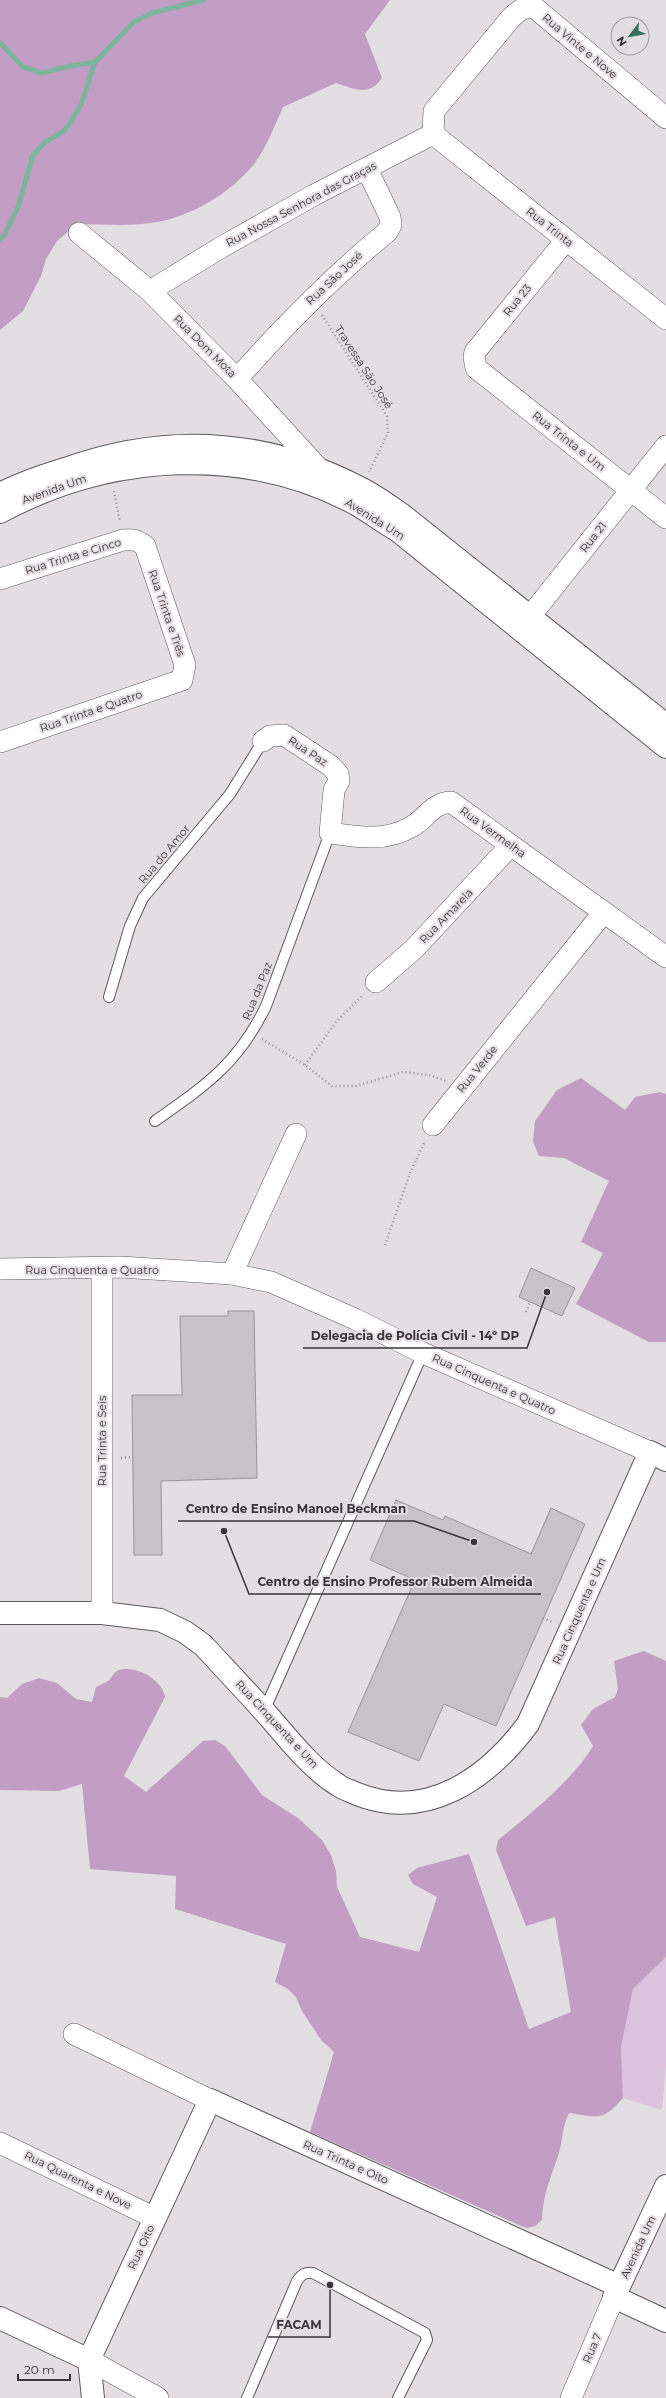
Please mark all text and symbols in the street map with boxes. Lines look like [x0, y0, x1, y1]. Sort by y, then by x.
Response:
street label: Rua Vinte e Nove [540, 11, 620, 81]
north arrow [610, 16, 650, 56]
street label: Rua Nossa Senhora das Graças [223, 158, 379, 250]
street label: Rua Trinta [523, 204, 577, 250]
street label: Rua São José [303, 248, 365, 308]
street label: Rua 23 [500, 281, 534, 319]
street label: Rua Dom Mota [171, 312, 239, 380]
street label: Travessa São José [332, 323, 396, 412]
street label: Rua Trinta e Um [530, 408, 608, 474]
street label: Avenida Um [20, 471, 88, 507]
street label: Avenida Um [343, 495, 407, 543]
street label: Rua 21 [577, 519, 609, 555]
street label: Rua Trinta e Cinco [23, 535, 123, 577]
street label: Rua Trinta e Três [146, 568, 189, 659]
street label: Rua Trinta e Quatro [38, 687, 144, 735]
street label: Rua Paz [286, 733, 331, 769]
street label: Rua Vermelha [457, 803, 529, 861]
street label: Rua do Amor [135, 822, 193, 886]
street label: Rua Amarela [416, 886, 476, 946]
street label: Rua da Paz [239, 960, 275, 1022]
street label: Rua Verde [454, 1042, 501, 1095]
street label: Rua Cinquenta e Quatro [25, 1263, 159, 1277]
callout: Delegacia de Polícia Civil - 14º DP [303, 1324, 527, 1348]
text: Delegacia de Polícia Civil - 14º DP [311, 1328, 519, 1343]
street label: Rua Cinquenta e Quatro [430, 1350, 558, 1418]
street label: Rua Trinta e Seis [95, 1395, 109, 1486]
callout: Centro de Ensino Manoel Beckman [178, 1497, 414, 1521]
text: Centro de Ensino Manoel Beckman [186, 1501, 406, 1516]
street label: Rua Cinquenta e Um [549, 1555, 609, 1667]
callout: Centro de Ensino Professor Rubem Almeida [249, 1570, 541, 1594]
text: Centro de Ensino Professor Rubem Almeida [257, 1574, 533, 1589]
street label: Rua Cinquenta e Um [233, 1677, 321, 1771]
street label: Rua Trinta e Oito [301, 2137, 391, 2187]
street label: Rua Quarenta e Nove [22, 2148, 134, 2212]
street label: Avenida Um [617, 2213, 659, 2281]
street label: Rua Oito [125, 2222, 158, 2272]
callout: FACAM [268, 2313, 330, 2337]
text: FACAM [276, 2317, 322, 2332]
street label: Rua 7 [579, 2331, 605, 2365]
scale bar [18, 2356, 70, 2382]
text: 20 m [24, 2362, 55, 2377]

